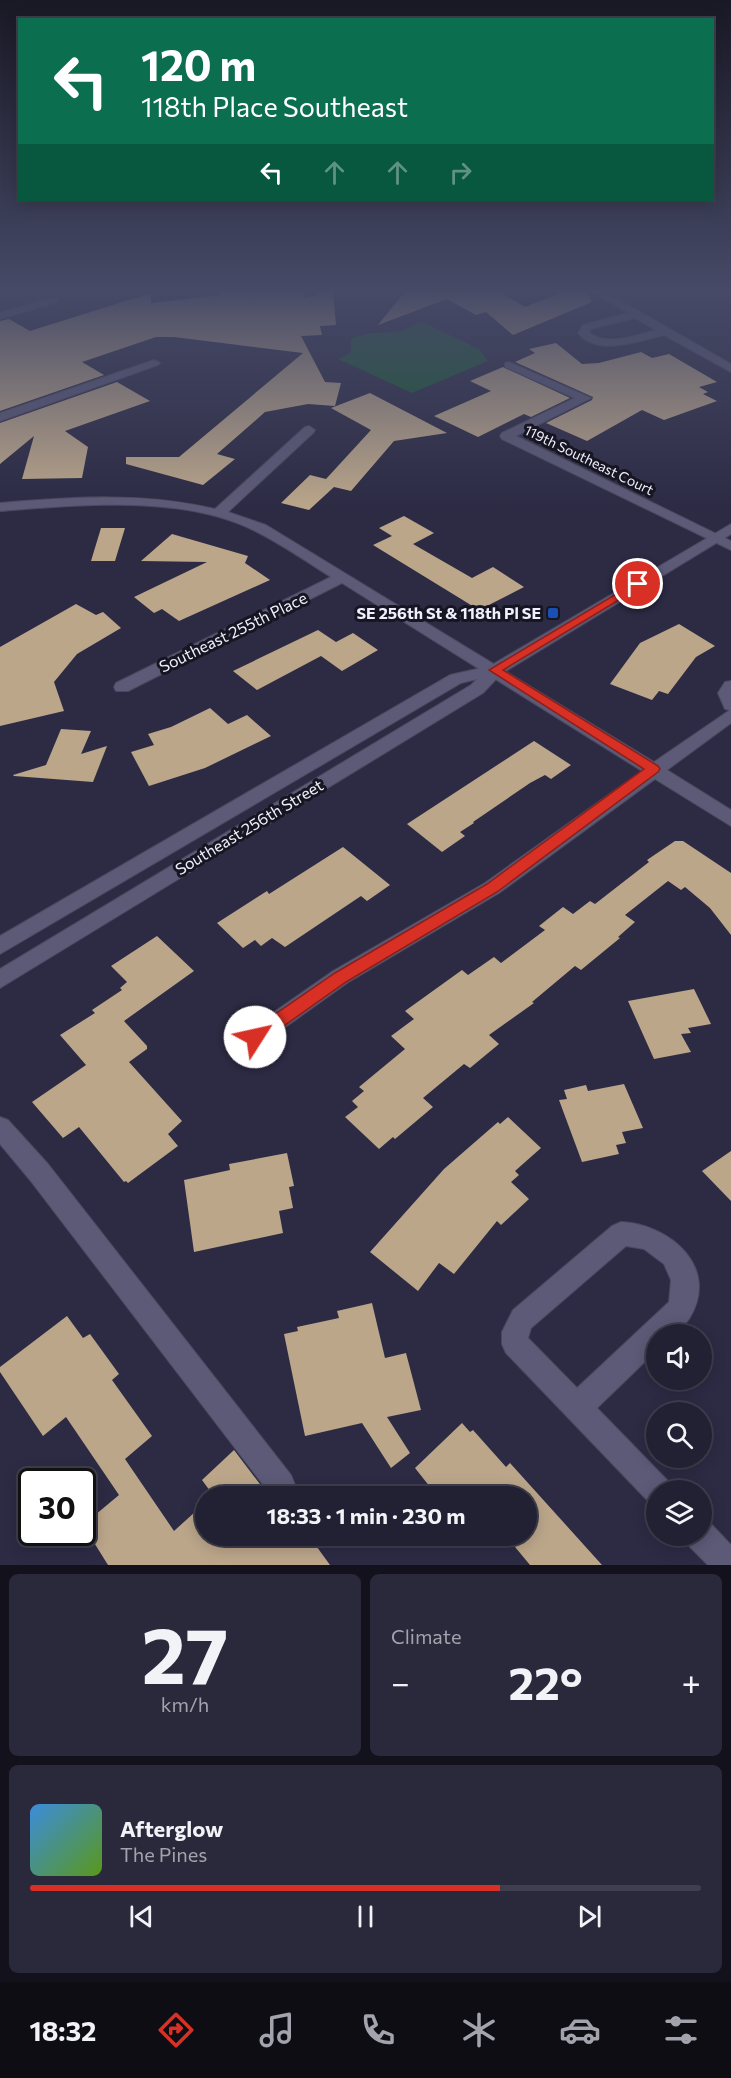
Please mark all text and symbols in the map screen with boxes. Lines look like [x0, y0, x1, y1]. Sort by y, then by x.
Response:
text: 120 m [141, 38, 256, 90]
icon: left [42, 42, 120, 120]
text: 118th Place Southeast [141, 90, 408, 123]
icon: left [255, 156, 288, 189]
icon: ahead [318, 156, 351, 189]
icon: ahead [381, 156, 414, 189]
icon: right [444, 156, 477, 189]
street label: 119th Southeast Court [522, 421, 657, 498]
pin [612, 558, 663, 609]
icon: arrive [621, 567, 654, 600]
street label: Southeast 255th Place [156, 587, 310, 676]
place label: SE 256th St & 118th Pl SE [356, 603, 541, 622]
marker: SE 256th St & 118th Pl SE [546, 606, 560, 620]
street label: Southeast 256th Street [171, 775, 326, 878]
position arrow [223, 1005, 287, 1069]
map controls [646, 1324, 712, 1546]
button: sound [646, 1324, 712, 1390]
button: search [646, 1402, 712, 1468]
speed limit sign: 30 [18, 1468, 96, 1546]
button: layers [646, 1480, 712, 1546]
text: 18:33 · 1 min · 230 m [267, 1502, 465, 1529]
text: 27 [142, 1605, 228, 1700]
text: Climate [391, 1624, 461, 1648]
text: 22° [509, 1654, 583, 1709]
text: − [391, 1661, 410, 1702]
text: + [682, 1661, 701, 1702]
text: km/h [161, 1692, 209, 1716]
text: Afterglow [120, 1815, 223, 1842]
text: The Pines [120, 1842, 207, 1866]
icon: previous [125, 1900, 158, 1933]
icon: pause [349, 1900, 382, 1933]
icon: next [573, 1900, 606, 1933]
icon: directions [155, 2009, 197, 2051]
icon: music [256, 2009, 298, 2051]
icon: phone [357, 2009, 399, 2051]
icon: climate [458, 2009, 500, 2051]
icon: car [559, 2009, 601, 2051]
icon: filters [660, 2009, 702, 2051]
text: 18:32 [29, 2014, 96, 2047]

